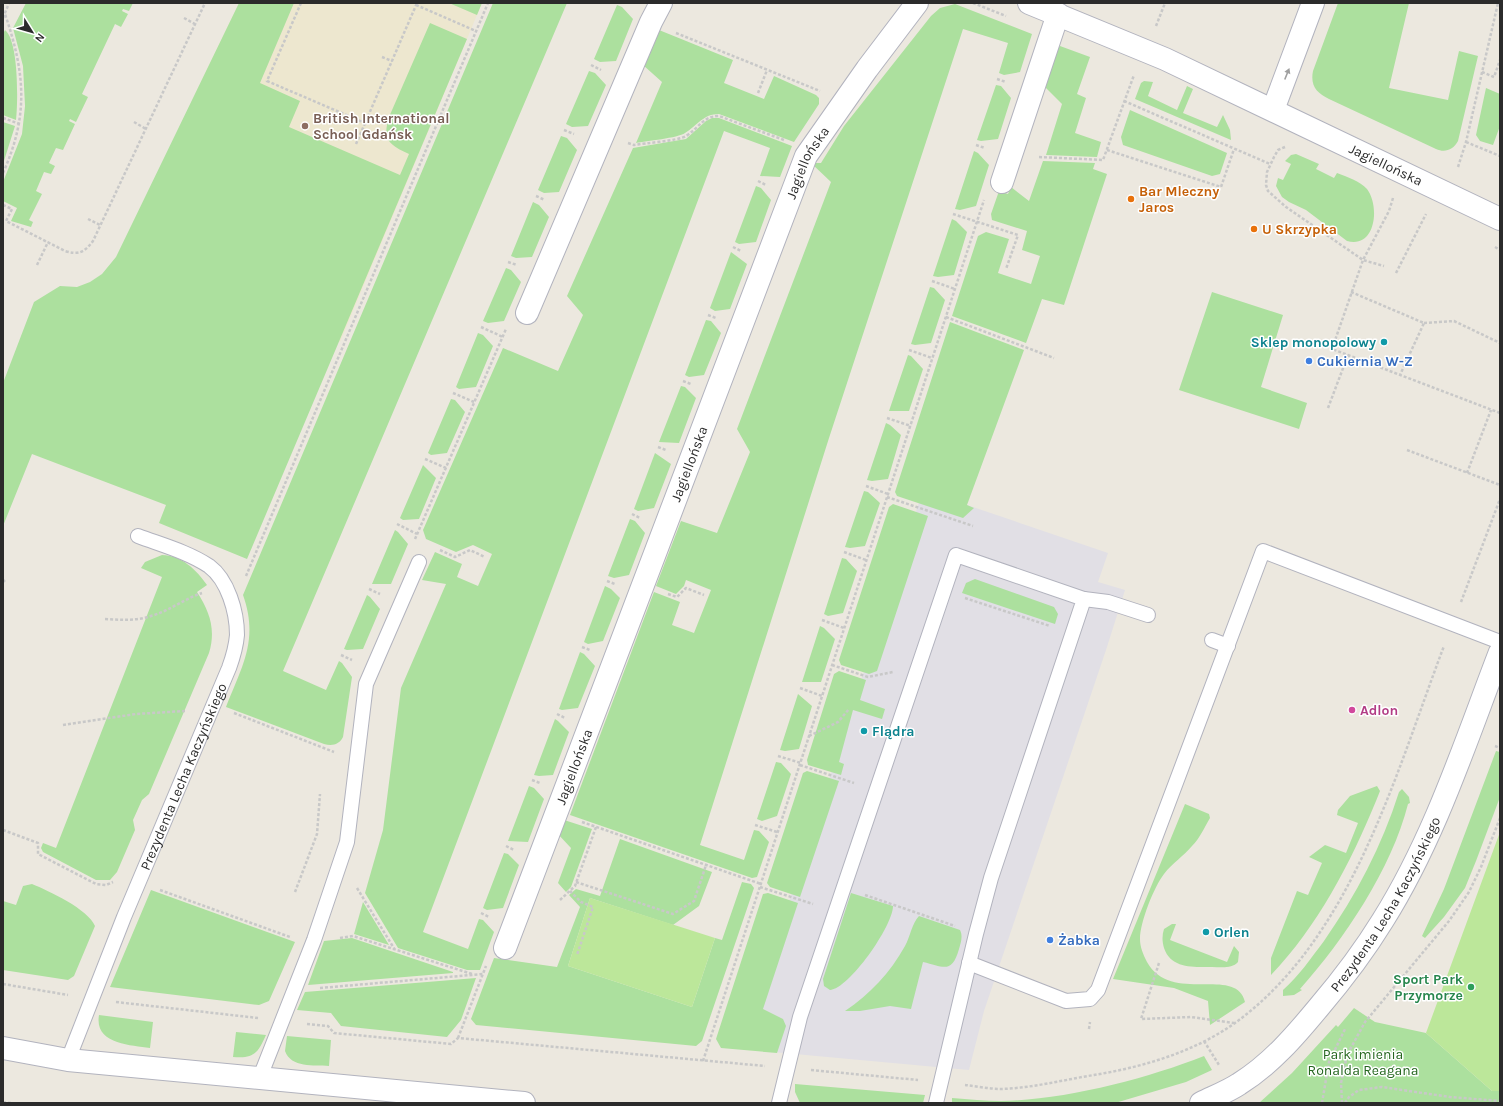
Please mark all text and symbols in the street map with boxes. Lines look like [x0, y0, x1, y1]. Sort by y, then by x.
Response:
north arrow [12, 12, 52, 52]
text: N [32, 31, 47, 45]
one-way arrow [1285, 67, 1291, 79]
place label: British International School Gdańsk [313, 110, 449, 143]
marker: British International School Gdańsk [300, 121, 310, 131]
street label: Jagiellońska [783, 123, 833, 201]
street label: Jagiellońska [1346, 140, 1425, 190]
place label: Bar Mleczny Jaros [1139, 183, 1219, 216]
marker: Bar Mleczny Jaros [1126, 194, 1136, 204]
place label: U Skrzypka [1262, 221, 1337, 238]
marker: U Skrzypka [1249, 224, 1259, 234]
place label: Sklep monopolowy [1251, 334, 1376, 351]
marker: Sklep monopolowy [1379, 337, 1389, 347]
place label: Cukiernia W-Z [1317, 353, 1413, 370]
marker: Cukiernia W-Z [1304, 356, 1314, 366]
street label: Jagiellońska [667, 424, 712, 504]
street label: Prezydenta Lecha Kaczyńskiego [137, 681, 231, 873]
place label: Adlon [1360, 702, 1398, 719]
marker: Adlon [1347, 705, 1357, 715]
place label: Flądra [872, 723, 914, 740]
marker: Flądra [859, 726, 869, 736]
street label: Jagiellońska [552, 727, 596, 807]
street label: Prezydenta Lecha Kaczyńskiego [1327, 814, 1444, 996]
place label: Orlen [1214, 924, 1249, 941]
marker: Orlen [1201, 927, 1211, 937]
place label: Żabka [1058, 932, 1100, 949]
marker: Żabka [1045, 935, 1055, 945]
place label: Sport Park Przymorze [1393, 971, 1464, 1004]
marker: Sport Park Przymorze [1466, 982, 1476, 992]
park label: Park imienia Ronalda Reagana [1308, 1046, 1418, 1079]

